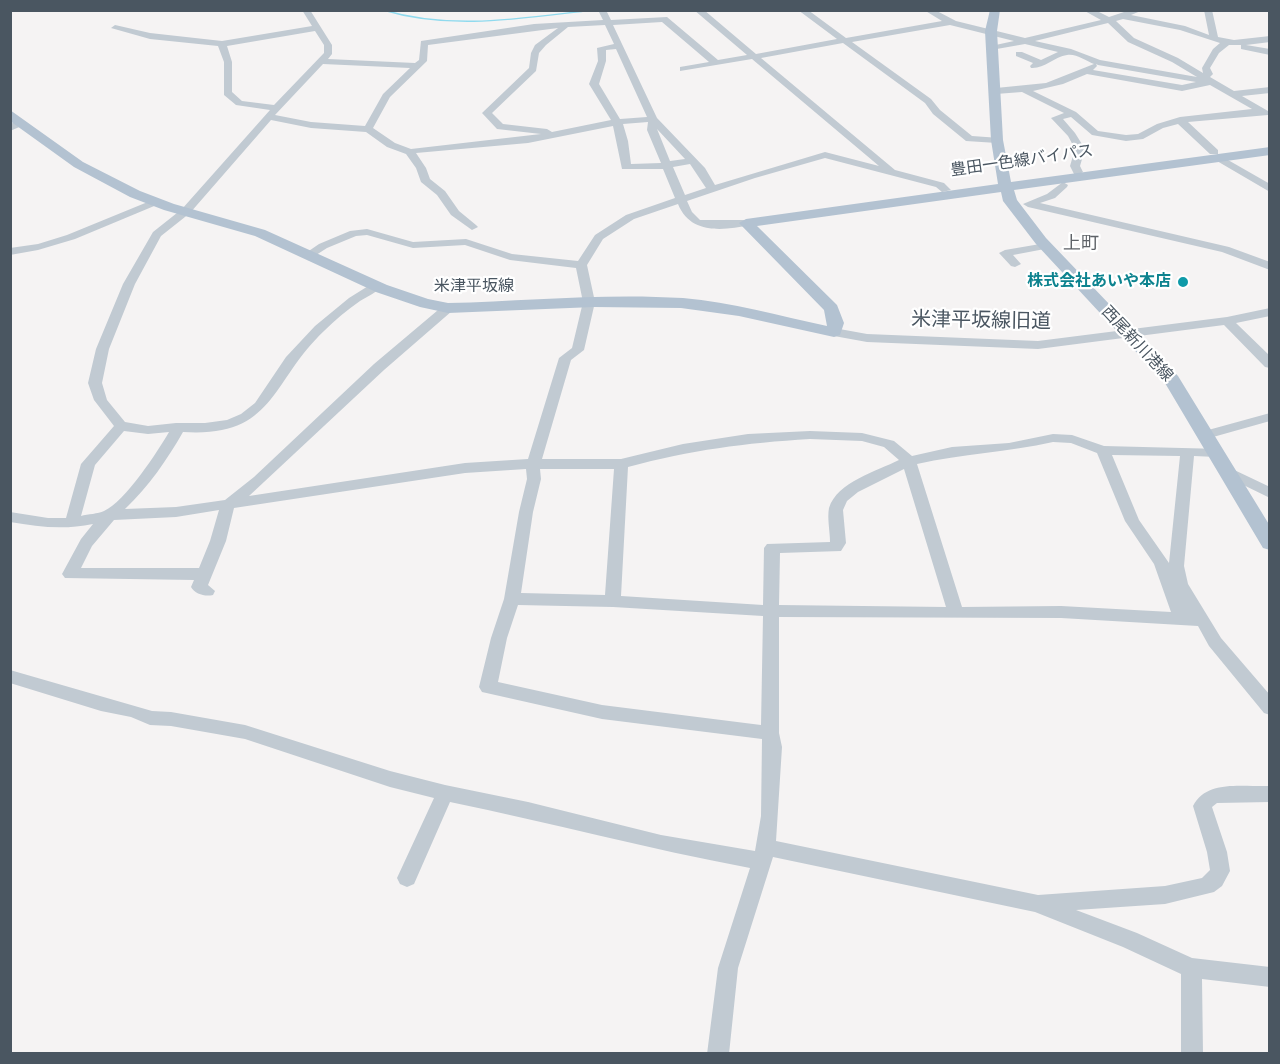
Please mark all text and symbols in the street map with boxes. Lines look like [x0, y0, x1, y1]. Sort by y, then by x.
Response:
street label: 豊田一色線バイパス [949, 141, 1095, 181]
district label: 上町 [1063, 233, 1099, 255]
place label: 株式会社あいや本店 [1027, 272, 1171, 292]
marker: 株式会社あいや本店 [1176, 275, 1190, 289]
street label: 米津平坂線 [434, 277, 514, 297]
street label: 西尾新川港線 [1097, 302, 1177, 386]
street label: 米津平坂線旧道 [911, 308, 1051, 334]

